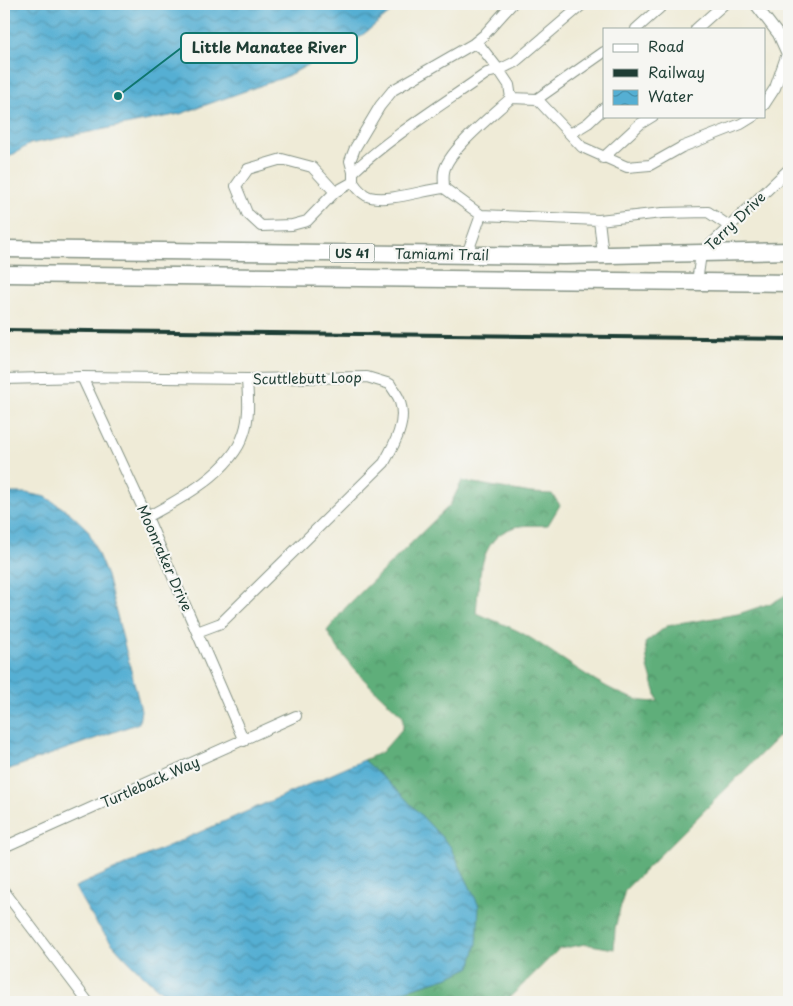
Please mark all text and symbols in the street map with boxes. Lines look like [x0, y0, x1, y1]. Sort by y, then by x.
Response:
legend [603, 28, 766, 118]
callout: Little Manatee River [181, 33, 357, 63]
text: Road [648, 34, 684, 57]
text: Little Manatee River [192, 35, 347, 58]
text: Railway [648, 60, 705, 83]
text: Water [648, 84, 693, 107]
street label: Terry Drive [700, 187, 770, 255]
street label: Tamiami Trail [395, 243, 489, 265]
road number: US 41 [330, 244, 374, 262]
street label: Scuttlebutt Loop [252, 367, 362, 389]
street label: Moonraker Drive [132, 501, 198, 615]
street label: Turtleback Way [97, 751, 203, 813]

